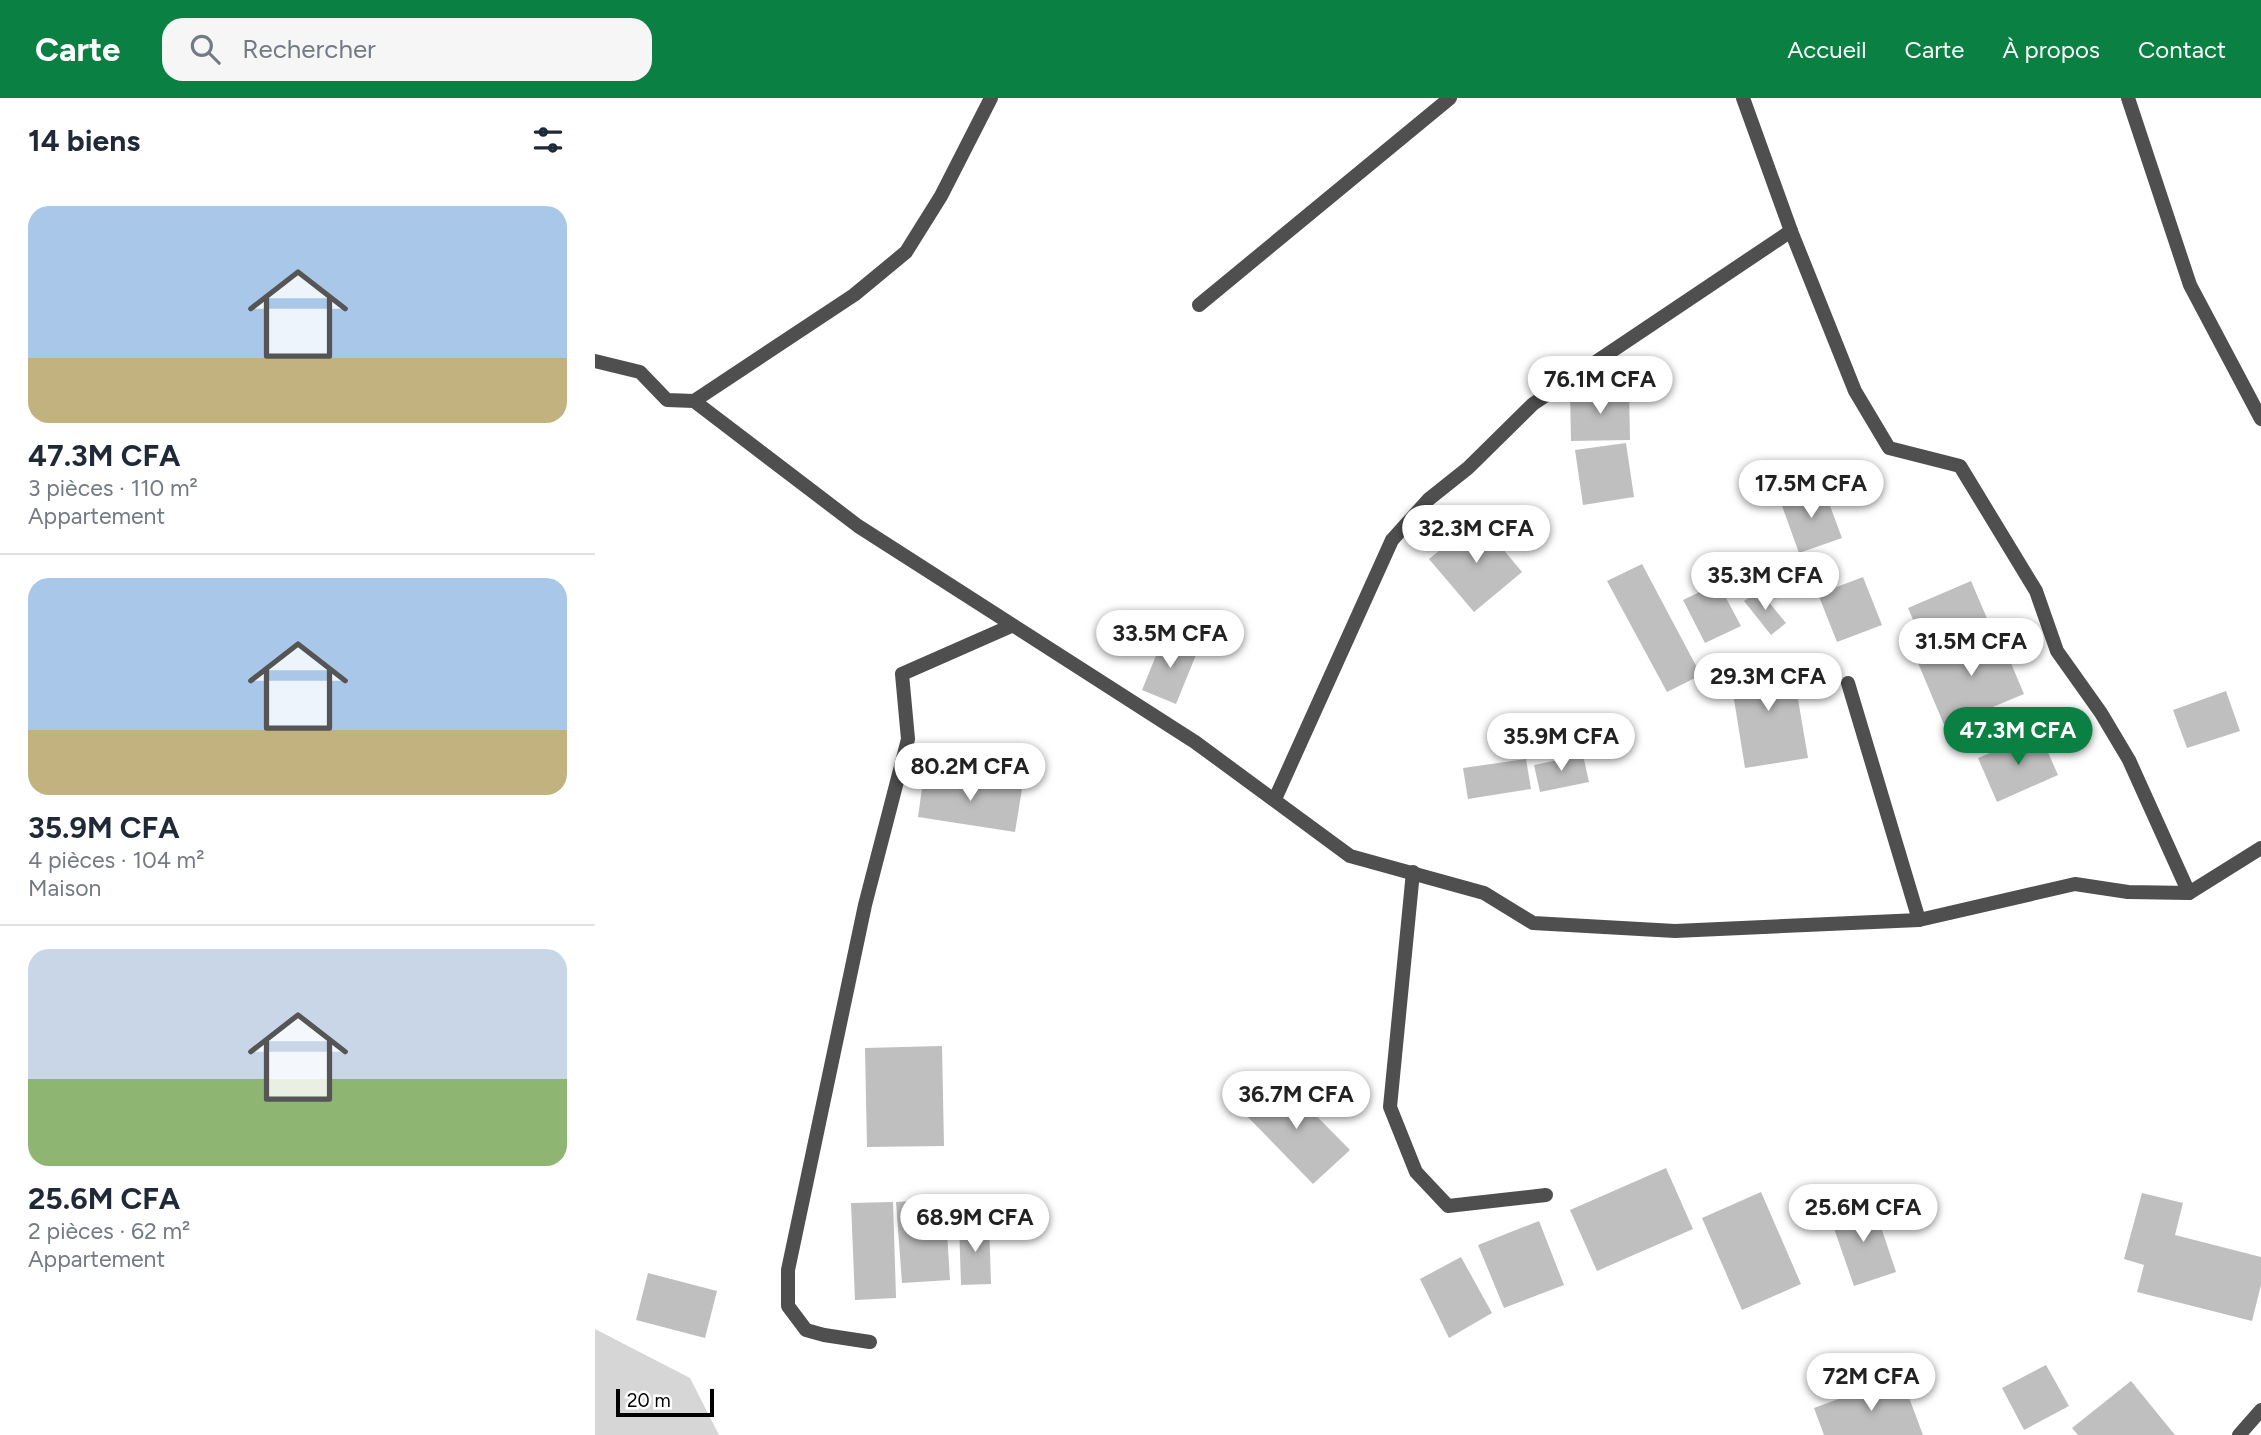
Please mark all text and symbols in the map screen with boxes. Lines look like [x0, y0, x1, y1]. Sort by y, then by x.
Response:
search box [162, 18, 652, 81]
text: Carte [35, 30, 120, 69]
icon: search [186, 30, 224, 68]
text: Rechercher [242, 33, 376, 65]
text: Accueil [1787, 35, 1867, 64]
text: Carte [1905, 35, 1964, 64]
text: À propos [2002, 35, 2100, 64]
text: Contact [2138, 35, 2226, 64]
icon: filters [529, 121, 567, 159]
text: 14 biens [28, 122, 140, 159]
icon: home [235, 251, 361, 377]
pin: 76.1M CFA [1520, 356, 1680, 416]
text: 76.1M CFA [1544, 365, 1656, 393]
text: 47.3M CFA [28, 437, 180, 474]
pin: 17.5M CFA [1731, 460, 1891, 520]
text: 17.5M CFA [1755, 469, 1867, 497]
text: 3 pièces · 110 m² [28, 474, 198, 502]
text: Appartement [28, 502, 165, 530]
pin: 32.3M CFA [1396, 505, 1556, 565]
text: 32.3M CFA [1418, 514, 1534, 542]
pin: 35.3M CFA [1685, 552, 1845, 612]
text: 35.3M CFA [1707, 561, 1823, 589]
pin: 33.5M CFA [1090, 610, 1250, 670]
pin: 31.5M CFA [1891, 618, 2051, 678]
text: 33.5M CFA [1112, 619, 1228, 647]
icon: home [235, 623, 361, 749]
text: 31.5M CFA [1915, 627, 2027, 655]
pin: 29.3M CFA [1688, 654, 1848, 713]
text: 29.3M CFA [1710, 662, 1826, 690]
pin: 47.3M CFA [1938, 708, 2098, 767]
pin: 35.9M CFA [1481, 714, 1641, 773]
text: 47.3M CFA [1960, 716, 2076, 744]
text: 35.9M CFA [1503, 722, 1619, 750]
pin: 80.2M CFA [890, 744, 1050, 803]
text: 80.2M CFA [910, 752, 1030, 780]
text: 35.9M CFA [28, 809, 180, 846]
text: 4 pièces · 104 m² [28, 846, 204, 874]
text: Maison [28, 874, 101, 902]
icon: home [235, 994, 361, 1120]
pin: 36.7M CFA [1216, 1072, 1376, 1131]
text: 36.7M CFA [1238, 1080, 1354, 1108]
text: 25.6M CFA [28, 1180, 180, 1217]
pin: 25.6M CFA [1783, 1184, 1943, 1244]
text: 25.6M CFA [1805, 1193, 1921, 1221]
pin: 68.9M CFA [895, 1194, 1055, 1254]
text: 68.9M CFA [916, 1203, 1034, 1231]
text: 2 pièces · 62 m² [28, 1217, 190, 1245]
text: Appartement [28, 1245, 165, 1273]
pin: 72M CFA [1806, 1354, 1936, 1413]
text: 72M CFA [1822, 1362, 1920, 1390]
scale bar [616, 1386, 714, 1418]
text: 20 m [627, 1389, 671, 1412]

